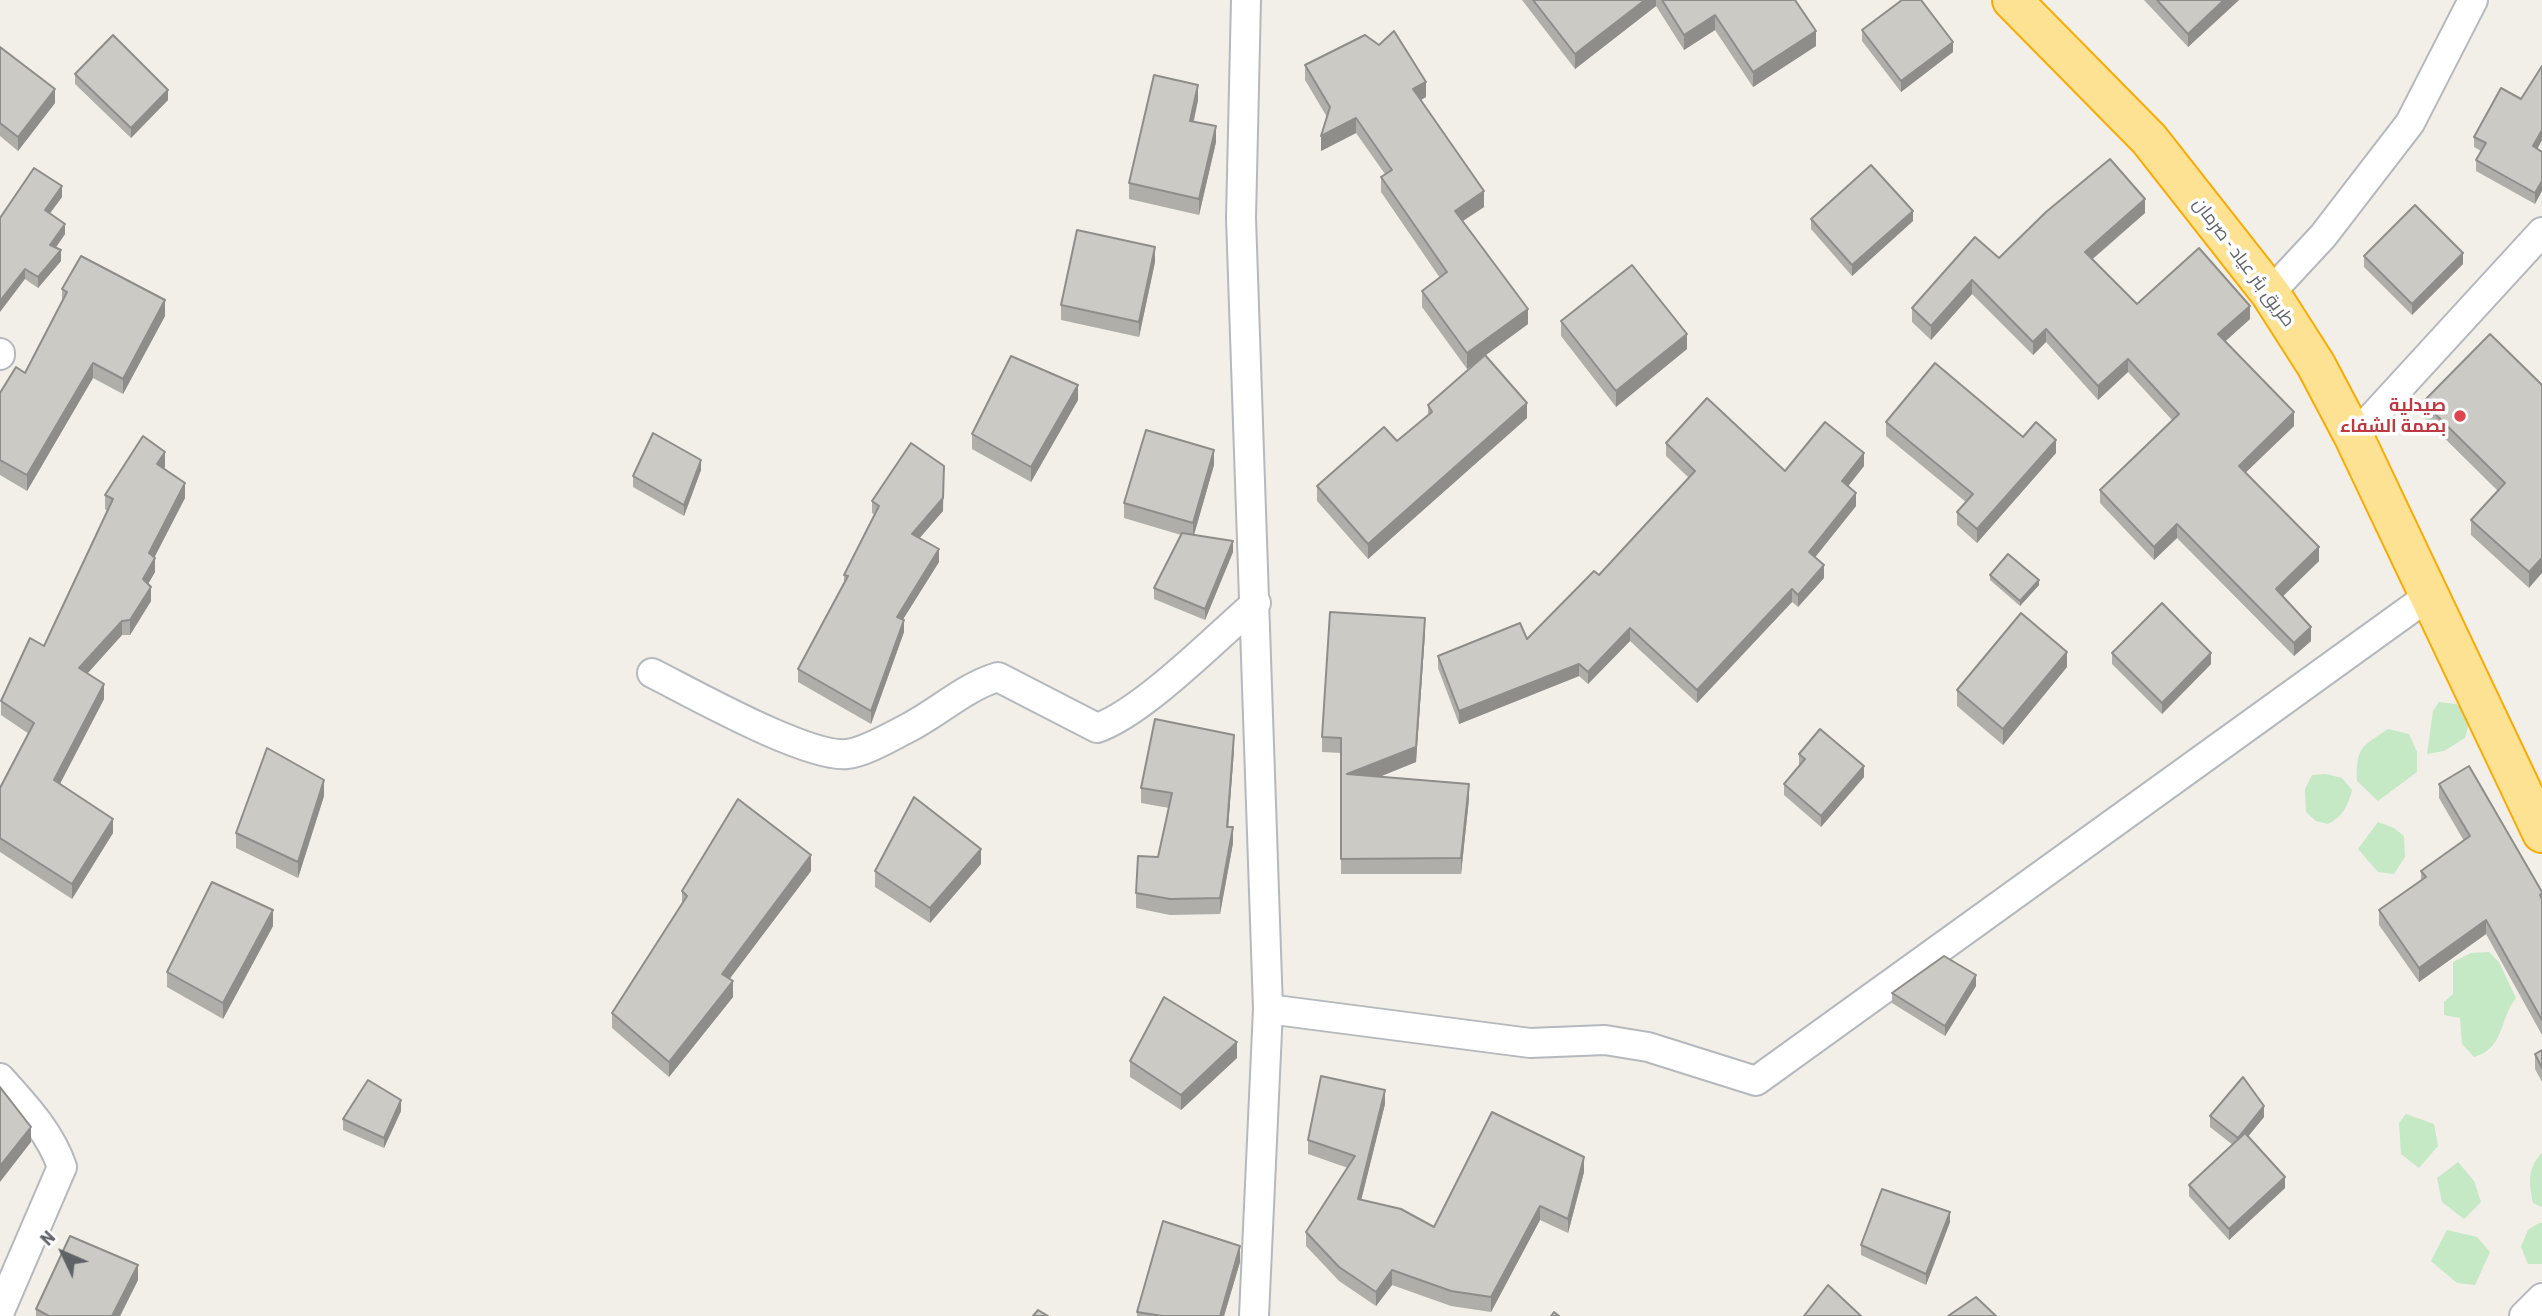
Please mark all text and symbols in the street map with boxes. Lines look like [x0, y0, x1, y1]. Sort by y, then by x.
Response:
street label: طريق بئر عياد - صرمان [2187, 194, 2299, 332]
place label: صيدلية بصمة الشفاء [2340, 395, 2446, 438]
marker: صيدلية بصمة الشفاء [2452, 408, 2468, 424]
north arrow [28, 1218, 98, 1288]
text: N [35, 1226, 60, 1250]

